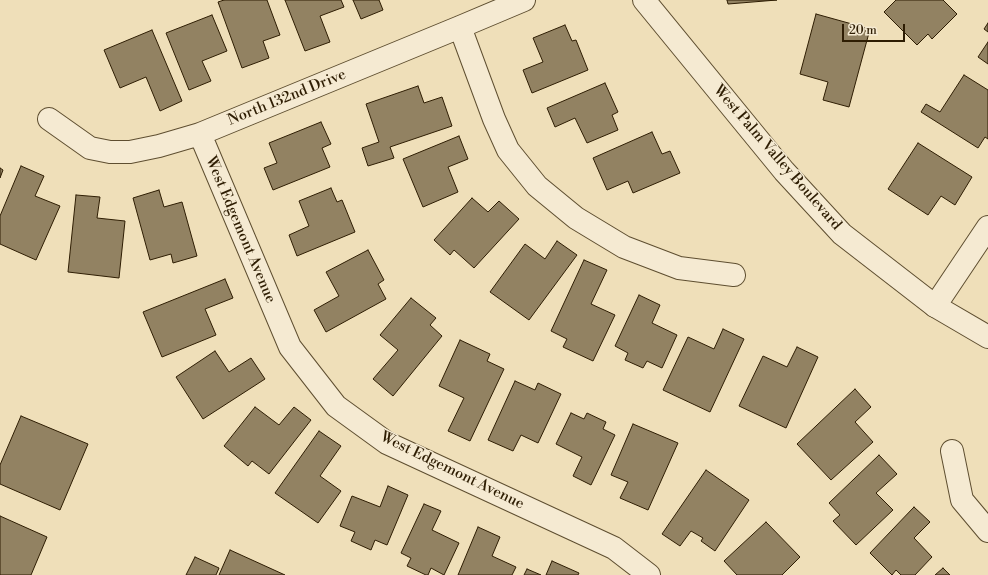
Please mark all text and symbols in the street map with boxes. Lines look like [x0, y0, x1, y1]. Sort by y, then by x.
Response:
scale bar [844, 16, 907, 42]
text: 20 m [849, 23, 877, 38]
street label: North 132nd Drive [225, 66, 349, 130]
street label: West Palm Valley Boulevard [709, 82, 845, 234]
street label: West Edgemont Avenue [201, 154, 279, 306]
street label: West Edgemont Avenue [377, 428, 527, 514]

